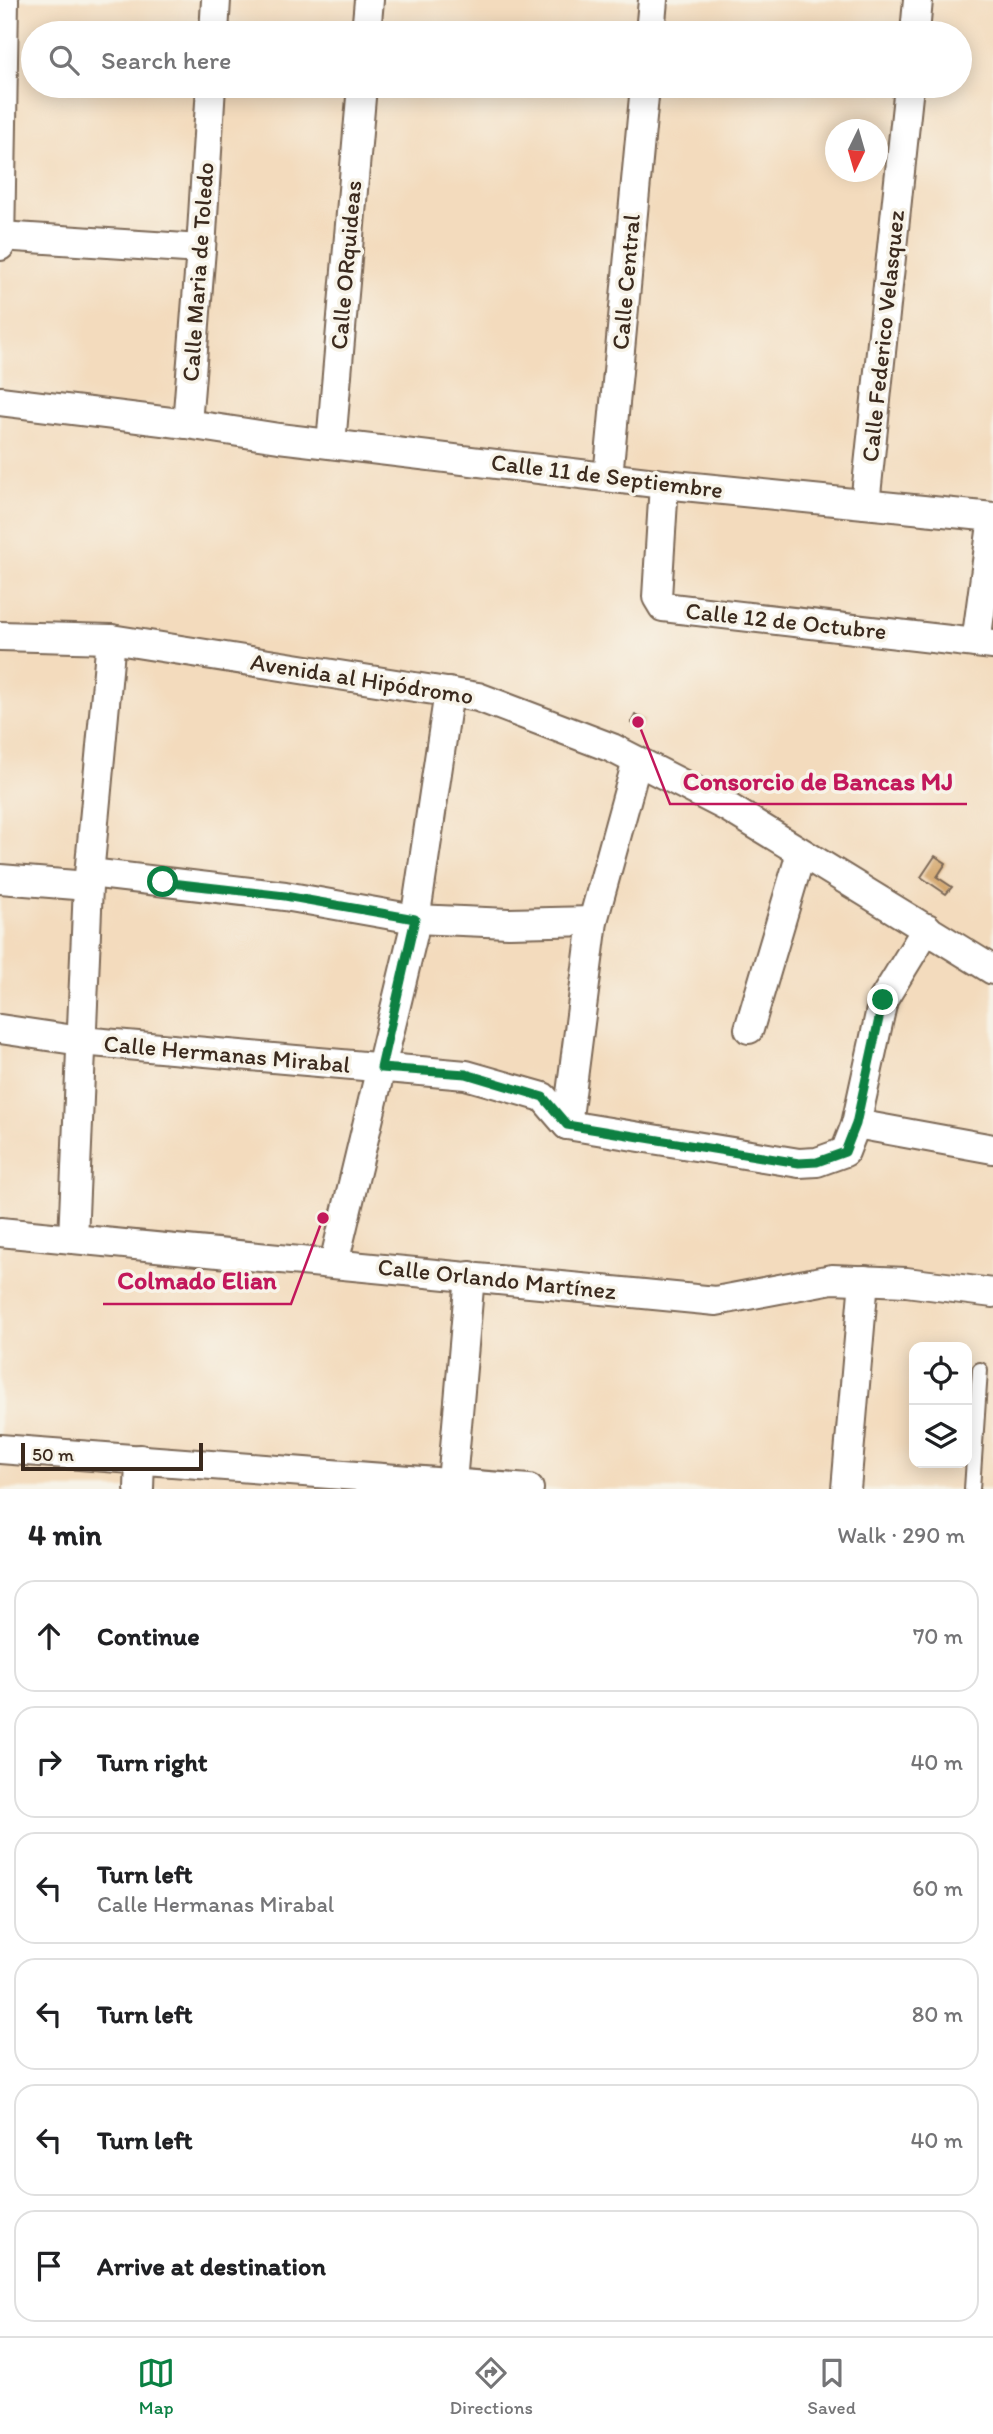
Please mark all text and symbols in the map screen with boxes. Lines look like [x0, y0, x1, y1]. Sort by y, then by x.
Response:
search box [21, 21, 972, 98]
icon: search [45, 41, 83, 79]
text: Search here [101, 44, 231, 76]
north arrow [825, 119, 888, 182]
street label: Calle Maria de Toledo [175, 161, 220, 383]
street label: Calle ORquideas [324, 179, 367, 351]
street label: Calle Federico Velasquez [855, 209, 910, 463]
street label: Calle Central [605, 213, 646, 351]
street label: Calle 11 de Septiembre [489, 447, 725, 504]
street label: Calle 12 de Octubre [684, 596, 888, 645]
street label: Avenida al Hipódromo [249, 647, 476, 710]
callout: Consorcio de Bancas MJ [670, 757, 967, 804]
text: Consorcio de Bancas MJ [683, 765, 953, 797]
route start [147, 866, 178, 897]
route end [867, 984, 898, 1015]
street label: Calle Hermanas Mirabal [102, 1028, 352, 1079]
street label: Calle Orlando Martínez [376, 1252, 618, 1305]
callout: Colmado Elian [103, 1257, 291, 1304]
text: Colmado Elian [117, 1264, 277, 1296]
map controls [909, 1342, 972, 1468]
button: locate [909, 1342, 972, 1405]
button: layers [909, 1405, 972, 1468]
scale bar [21, 1440, 203, 1472]
text: 50 m [32, 1443, 74, 1466]
text: 4 min [28, 1516, 102, 1553]
text: Walk · 290 m [837, 1521, 965, 1549]
icon: ahead [30, 1617, 68, 1655]
text: Continue [97, 1620, 200, 1652]
text: 70 m [913, 1622, 963, 1650]
icon: right [30, 1743, 68, 1781]
text: Turn right [97, 1746, 208, 1778]
text: 40 m [910, 1748, 963, 1776]
text: Turn left [97, 1858, 193, 1890]
icon: left [30, 1869, 68, 1907]
text: 60 m [912, 1874, 963, 1902]
text: Calle Hermanas Mirabal [97, 1890, 334, 1918]
icon: left [30, 1995, 68, 2033]
text: Turn left [97, 1998, 193, 2030]
text: 80 m [912, 2000, 963, 2028]
icon: left [30, 2121, 68, 2159]
text: Turn left [97, 2124, 193, 2156]
text: 40 m [910, 2126, 963, 2154]
icon: arrive [30, 2247, 68, 2285]
text: Arrive at destination [97, 2250, 326, 2282]
tab: Map [137, 2354, 175, 2419]
tab: Directions [449, 2354, 533, 2419]
tab: Saved [807, 2354, 856, 2419]

